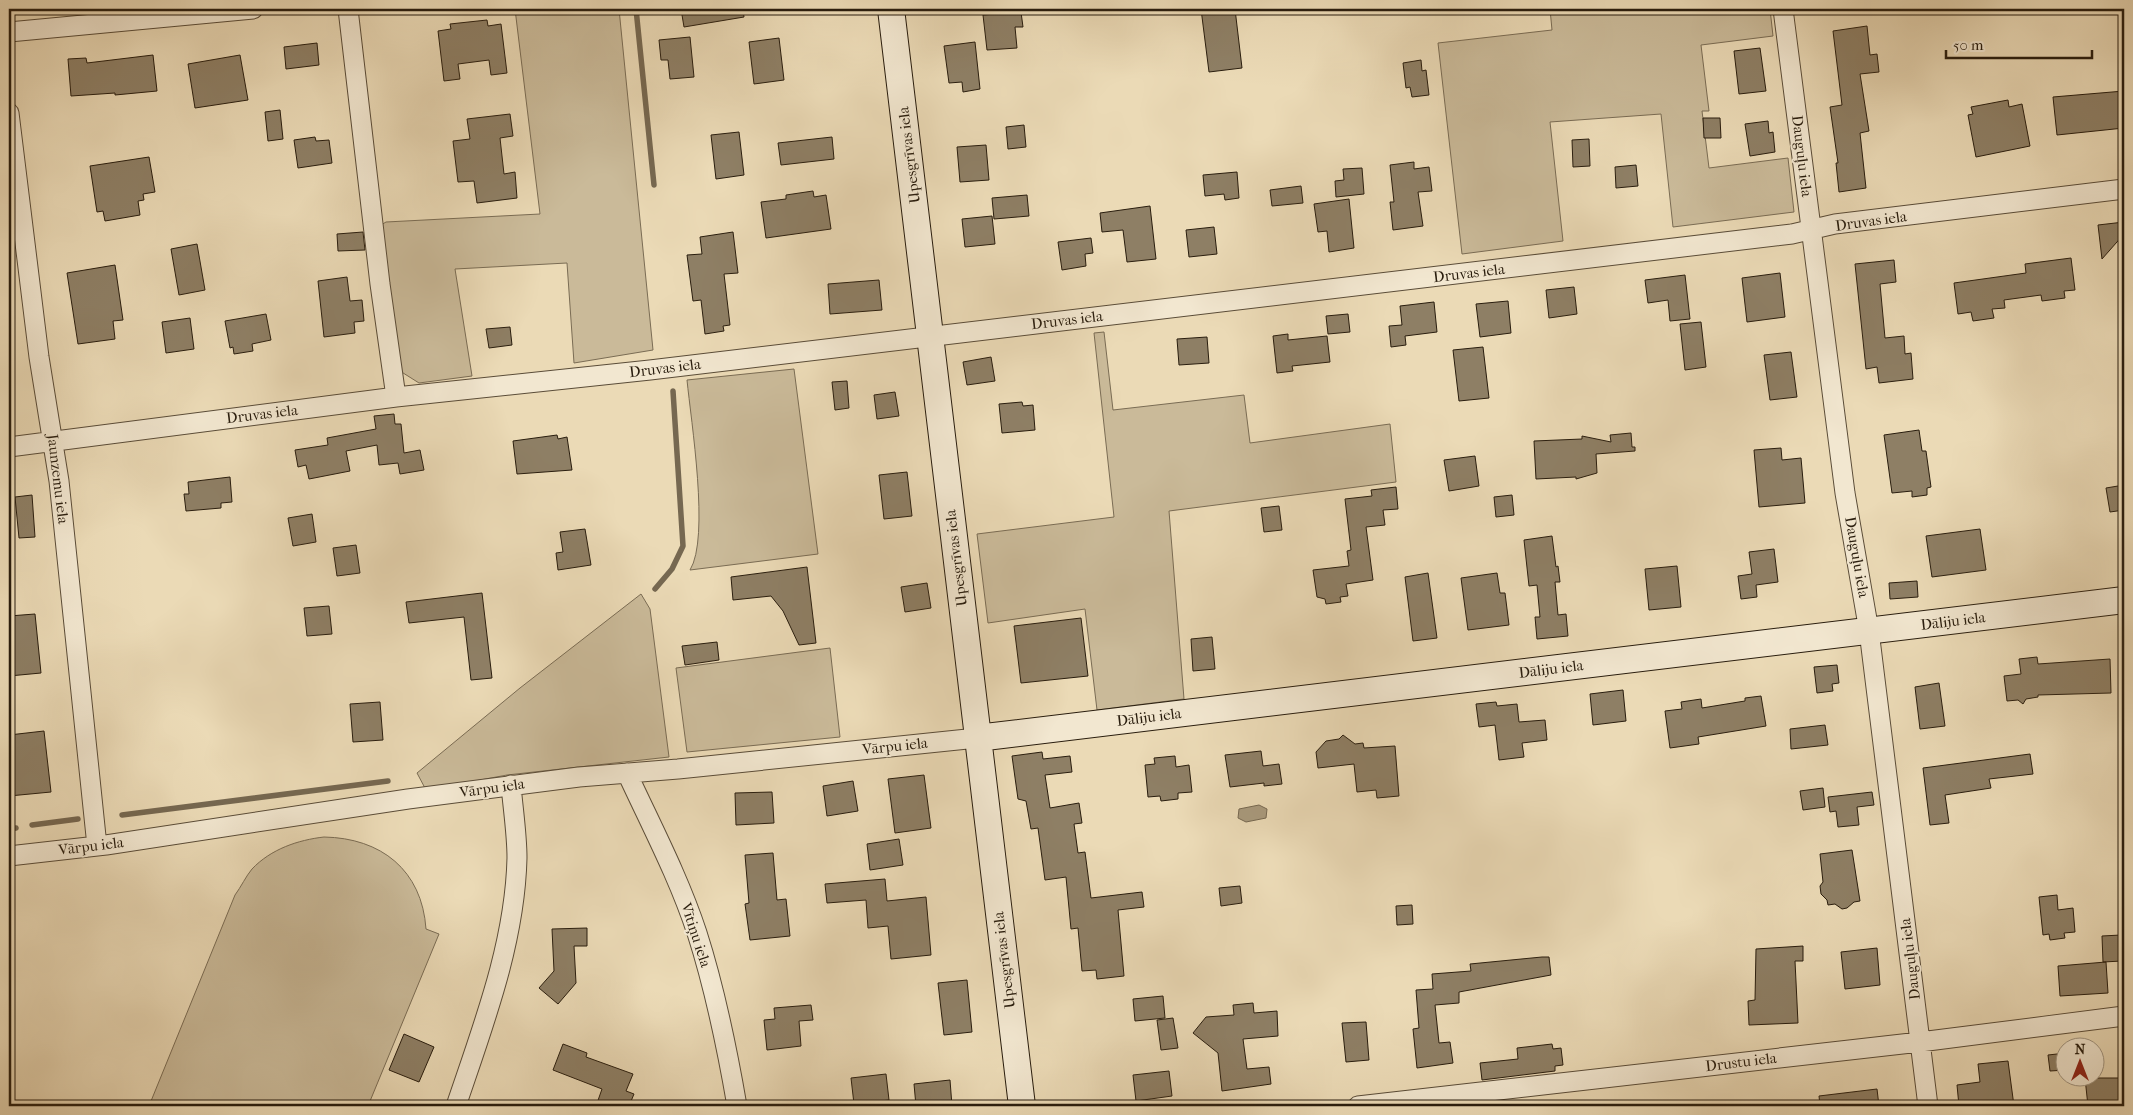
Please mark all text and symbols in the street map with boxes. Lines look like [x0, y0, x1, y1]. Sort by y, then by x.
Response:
scale bar [1946, 28, 2092, 60]
text: 50 m [1953, 36, 1984, 54]
street label: Upesgrīvas iela [894, 105, 924, 204]
street label: Dauguļu iela [1788, 114, 1816, 199]
street label: Druvas iela [1834, 207, 1909, 235]
street label: Druvas iela [1432, 260, 1507, 286]
street label: Druvas iela [1030, 307, 1105, 333]
street label: Druvas iela [628, 355, 703, 381]
street label: Druvas iela [225, 401, 300, 427]
street label: Jaunzemu iela [43, 432, 73, 526]
street label: Upesgrīvas iela [941, 508, 971, 607]
street label: Dauguļu iela [1841, 515, 1873, 600]
street label: Dāliju iela [1920, 608, 1988, 634]
street label: Dāliju iela [1518, 656, 1586, 682]
street label: Dāliju iela [1116, 704, 1184, 730]
street label: Vārpu iela [860, 734, 930, 758]
street label: Vārpu iela [457, 774, 527, 802]
street label: Vārpu iela [56, 833, 126, 859]
street label: Vītiņu iela [677, 899, 715, 971]
street label: Upesgrīvas iela [989, 910, 1019, 1009]
street label: Dauguļu iela [1896, 916, 1924, 1001]
north arrow [2056, 1038, 2106, 1088]
text: N [2075, 1041, 2086, 1058]
street label: Drustu iela [1704, 1049, 1779, 1075]

